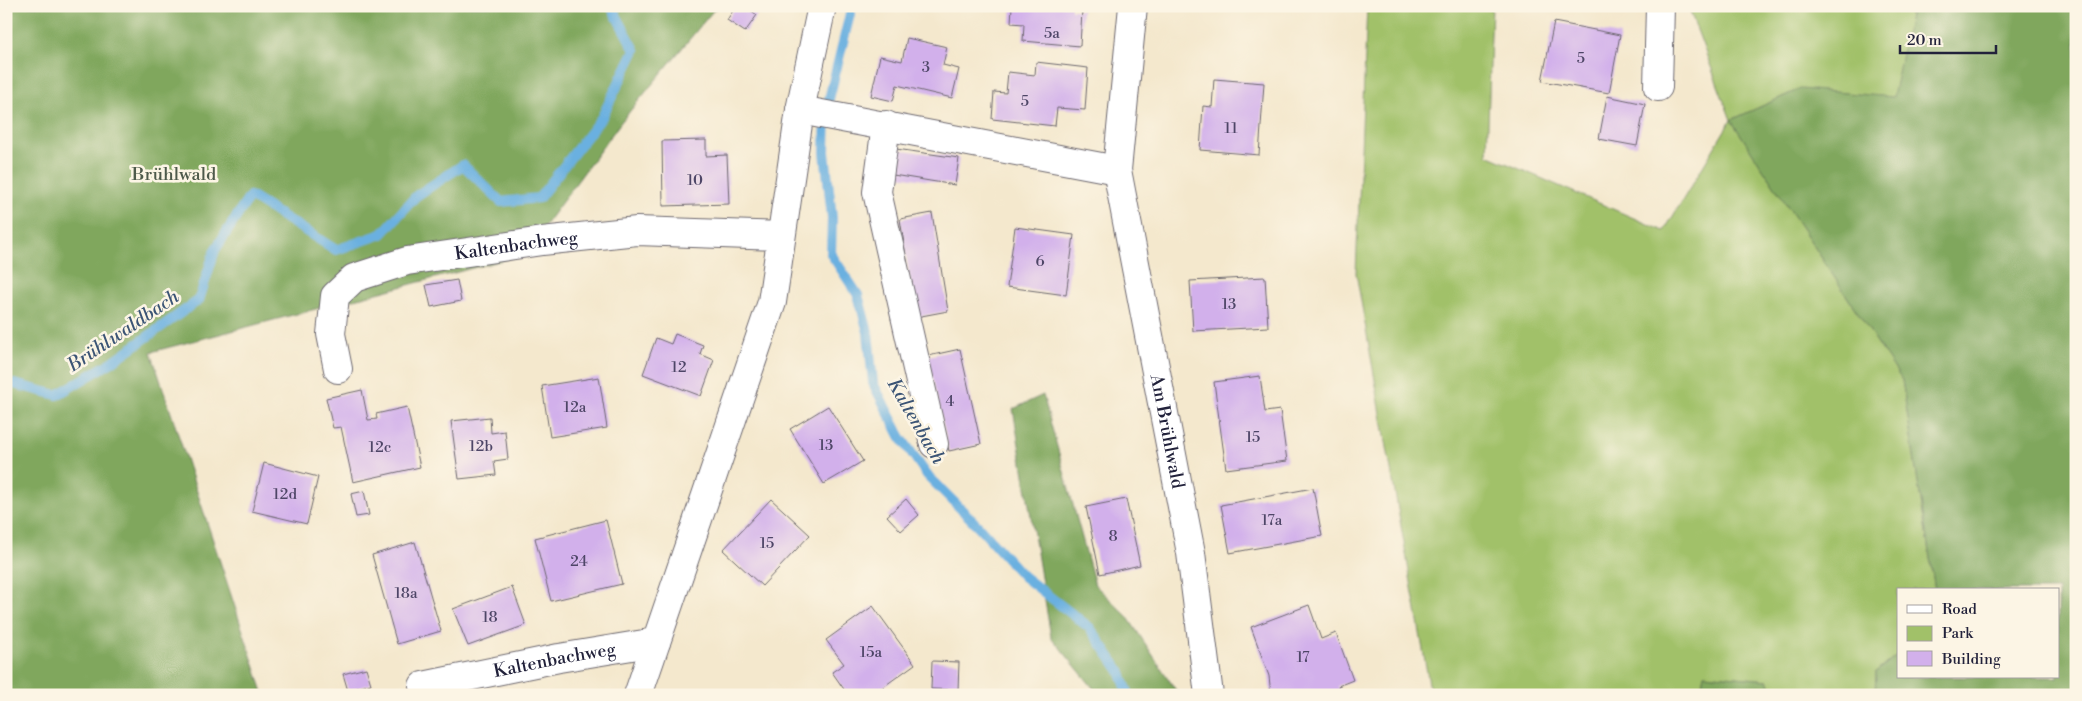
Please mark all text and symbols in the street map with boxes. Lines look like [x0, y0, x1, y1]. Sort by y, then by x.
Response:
scale bar [1900, 22, 1996, 54]
house number: 5a [1044, 24, 1060, 43]
text: 20 m [1907, 31, 1942, 50]
house number: 5 [1577, 49, 1585, 68]
house number: 3 [922, 58, 930, 77]
house number: 5 [1021, 92, 1029, 111]
house number: 11 [1224, 119, 1238, 138]
park label: Brühlwald [131, 163, 217, 186]
house number: 10 [687, 171, 703, 190]
street label: Kaltenbachweg [453, 226, 579, 265]
house number: 6 [1035, 252, 1045, 271]
water label: Brühlwaldbach [62, 284, 184, 378]
house number: 13 [1222, 295, 1236, 314]
house number: 12 [671, 358, 687, 377]
street label: Am Brühlwald [1145, 371, 1190, 491]
water label: Kaltenbach [882, 374, 951, 469]
house number: 4 [946, 392, 955, 411]
house number: 12a [564, 398, 587, 417]
house number: 15 [1246, 428, 1260, 447]
house number: 13 [819, 436, 833, 455]
house number: 12b [469, 437, 493, 456]
house number: 12c [369, 438, 391, 457]
house number: 12d [273, 485, 297, 504]
house number: 17a [1262, 511, 1283, 530]
house number: 8 [1108, 527, 1118, 546]
house number: 15 [760, 534, 774, 553]
house number: 24 [570, 552, 588, 571]
house number: 18a [395, 584, 418, 603]
legend [1897, 588, 2060, 678]
text: Road [1942, 600, 1977, 619]
house number: 18 [482, 608, 498, 627]
text: Park [1942, 624, 1974, 643]
street label: Kaltenbachweg [491, 637, 618, 683]
house number: 15a [860, 643, 883, 662]
house number: 17 [1296, 648, 1310, 667]
text: Building [1941, 650, 2001, 669]

